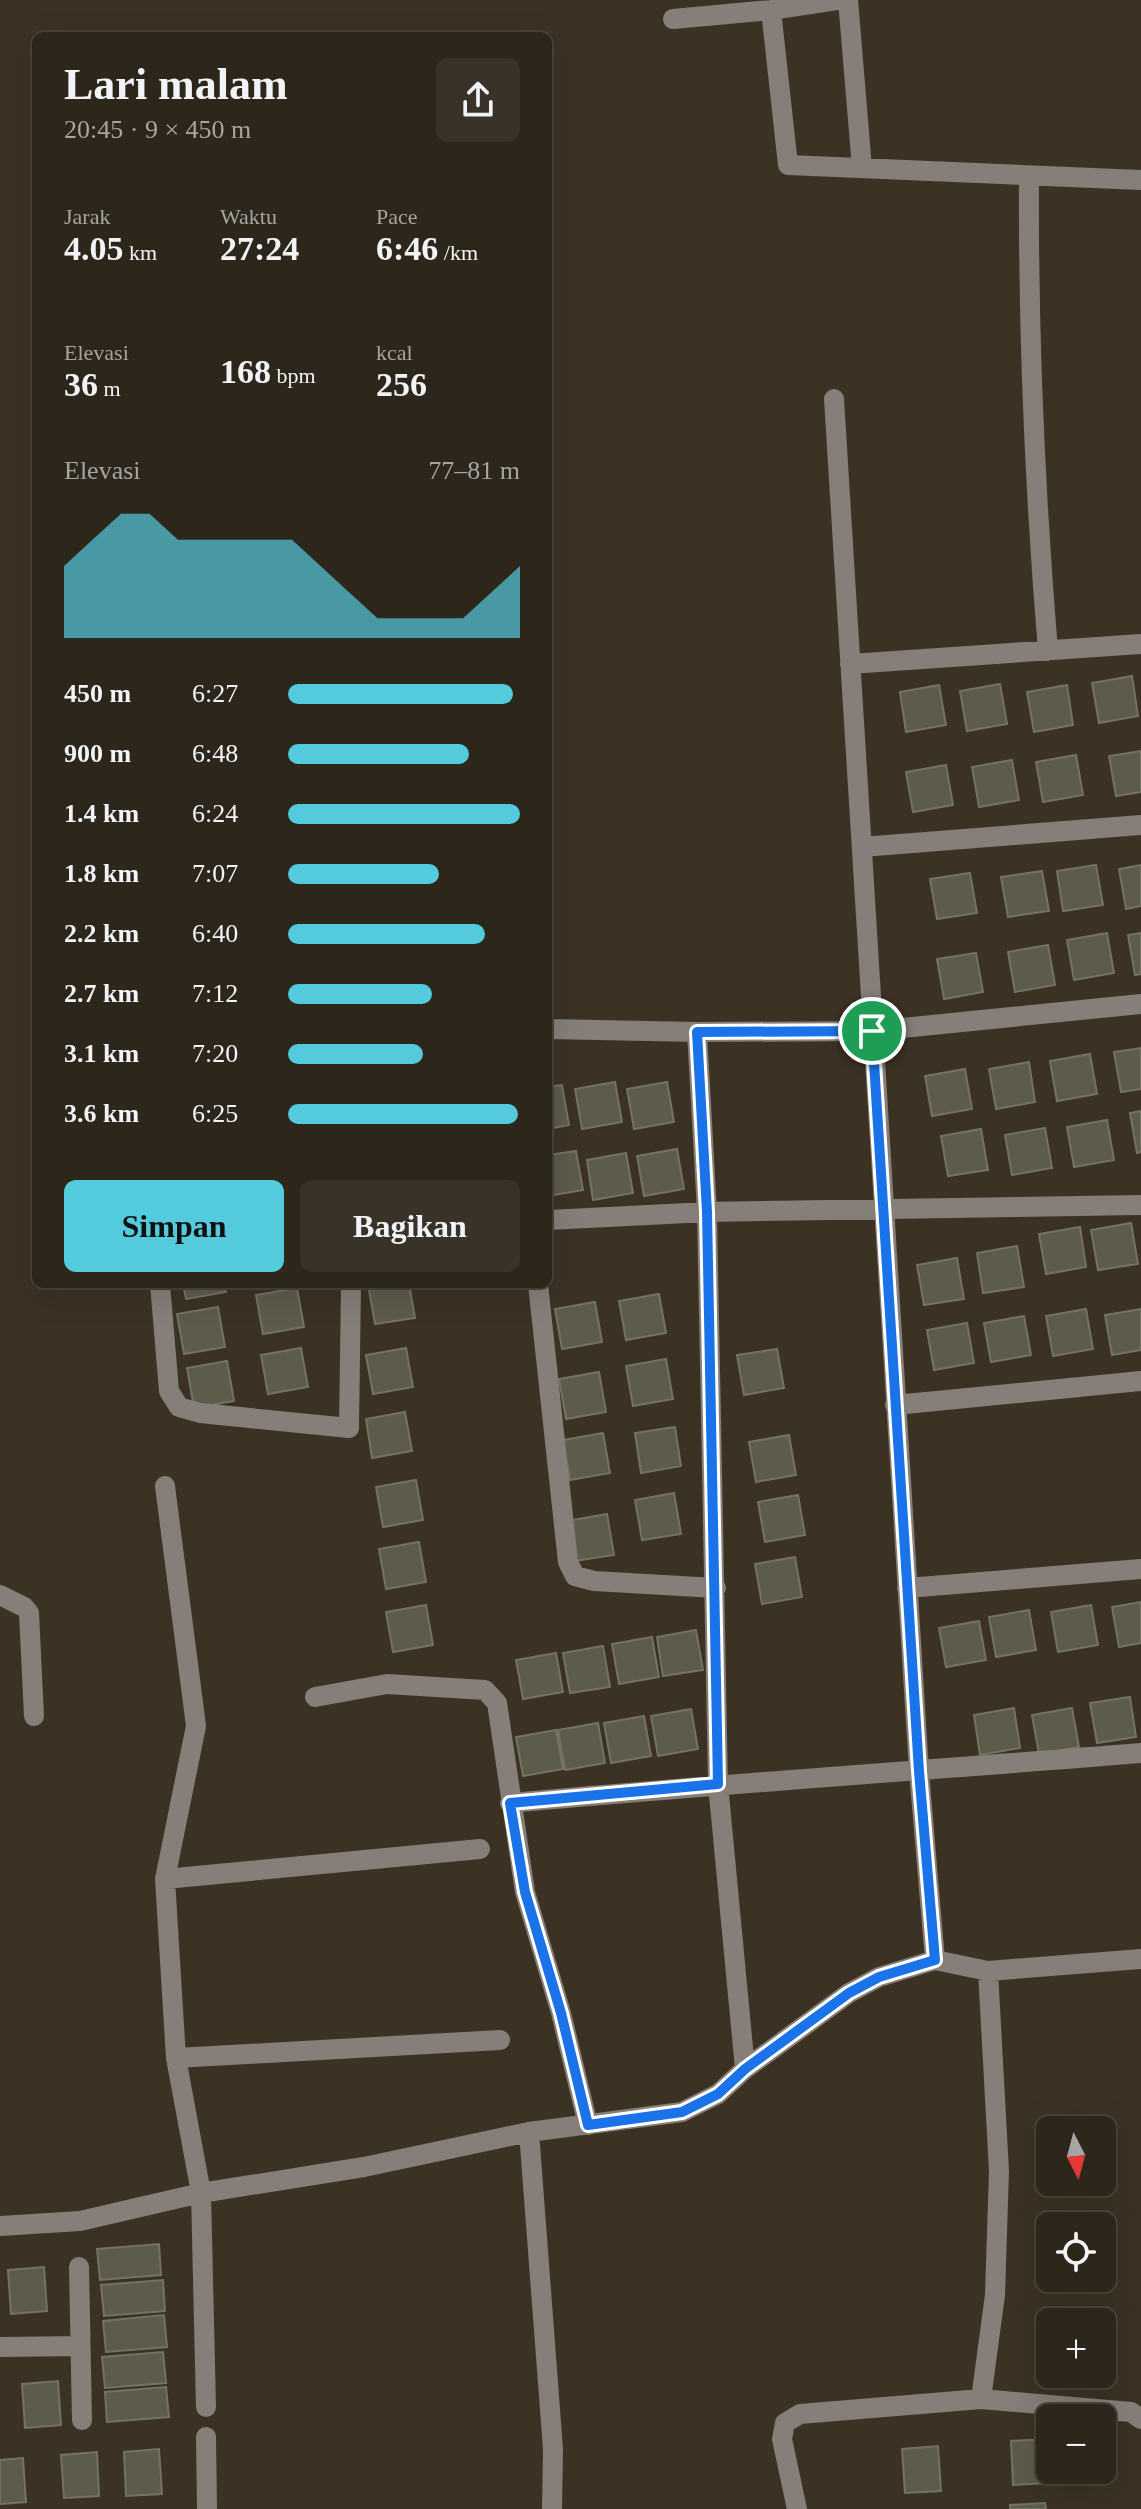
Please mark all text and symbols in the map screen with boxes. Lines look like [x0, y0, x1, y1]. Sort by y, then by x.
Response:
button: share [436, 58, 520, 142]
text: Lari malam [64, 60, 288, 109]
text: 20:45 · 9 × 450 m [64, 115, 251, 144]
text: Jarak [64, 204, 110, 229]
text: Waktu [220, 204, 277, 229]
text: Pace [376, 204, 418, 229]
text: 4.05 [64, 230, 124, 267]
text: 27:24 [220, 230, 299, 267]
text: 6:46 [376, 230, 438, 267]
text: km [124, 240, 157, 265]
text: /km [438, 240, 478, 265]
text: Elevasi [64, 340, 129, 365]
text: kcal [376, 340, 413, 365]
text: 168 [220, 353, 271, 390]
text: bpm [271, 363, 316, 388]
text: 36 [64, 366, 98, 403]
text: 256 [376, 366, 427, 403]
text: m [98, 376, 121, 401]
text: Elevasi [64, 456, 141, 485]
text: 77–81 m [428, 456, 520, 485]
text: 450 m [64, 679, 131, 708]
text: 6:27 [192, 679, 238, 708]
text: 900 m [64, 739, 131, 768]
text: 6:48 [192, 739, 238, 768]
text: 1.4 km [64, 799, 139, 828]
text: 6:24 [192, 799, 238, 828]
text: 1.8 km [64, 859, 139, 888]
text: 7:07 [192, 859, 238, 888]
text: 2.2 km [64, 919, 139, 948]
text: 6:40 [192, 919, 238, 948]
text: 2.7 km [64, 979, 139, 1008]
text: 7:12 [192, 979, 238, 1008]
pin [838, 997, 906, 1065]
icon: arrive [850, 1009, 894, 1053]
text: 3.1 km [64, 1039, 139, 1068]
text: 7:20 [192, 1039, 238, 1068]
text: 3.6 km [64, 1099, 139, 1128]
text: 6:25 [192, 1099, 238, 1128]
button: Simpan [64, 1180, 284, 1272]
button: Bagikan [300, 1180, 520, 1272]
north arrow [1036, 2116, 1116, 2196]
map controls [1036, 2116, 1116, 2484]
button: locate [1036, 2212, 1116, 2292]
button: + [1036, 2308, 1116, 2388]
button: − [1036, 2404, 1116, 2484]

